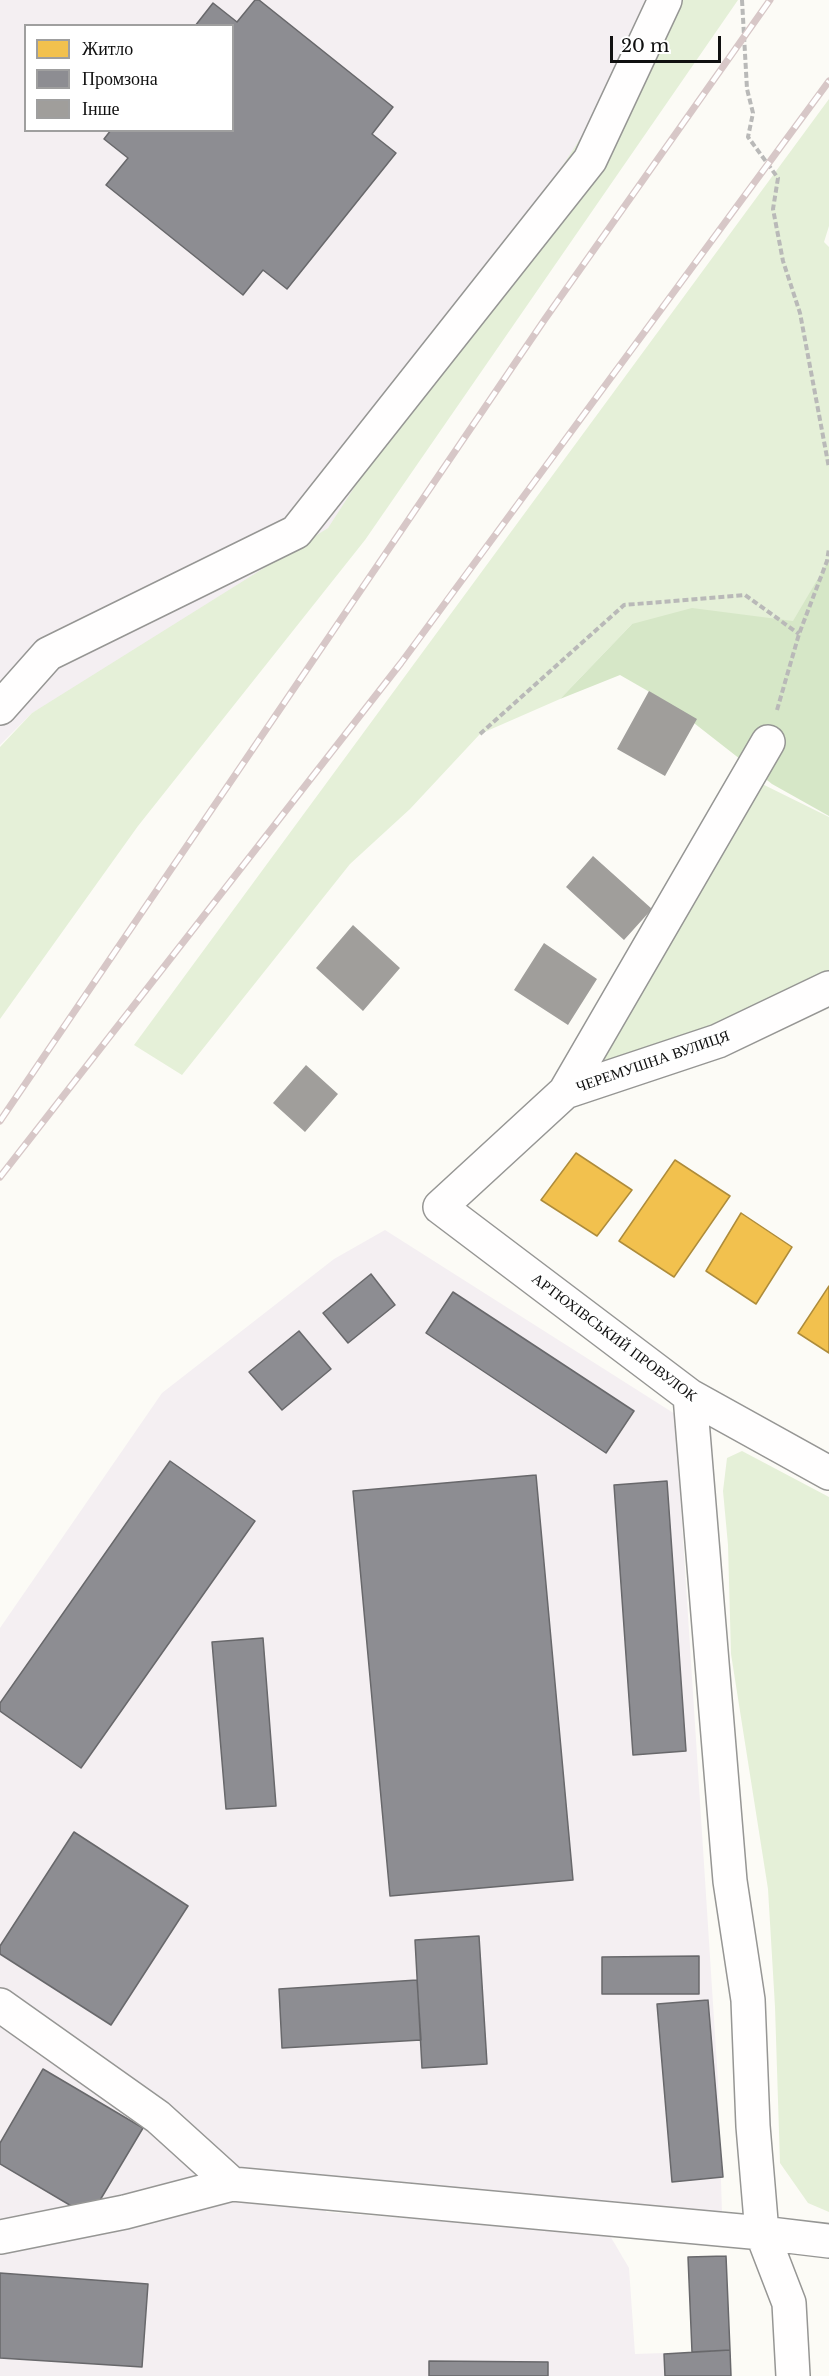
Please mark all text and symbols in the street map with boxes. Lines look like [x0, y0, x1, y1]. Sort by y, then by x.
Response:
legend [24, 24, 234, 132]
scale bar [613, 24, 724, 62]
text: 20 m [621, 35, 669, 57]
text: Житло [82, 38, 133, 60]
text: Промзона [82, 68, 158, 90]
text: Інше [82, 98, 119, 120]
street label: ЧЕРЕМУШНА ВУЛИЦЯ [574, 1027, 732, 1097]
street label: АРТЮХІВСЬКИЙ ПРОВУЛОК [528, 1270, 700, 1406]

